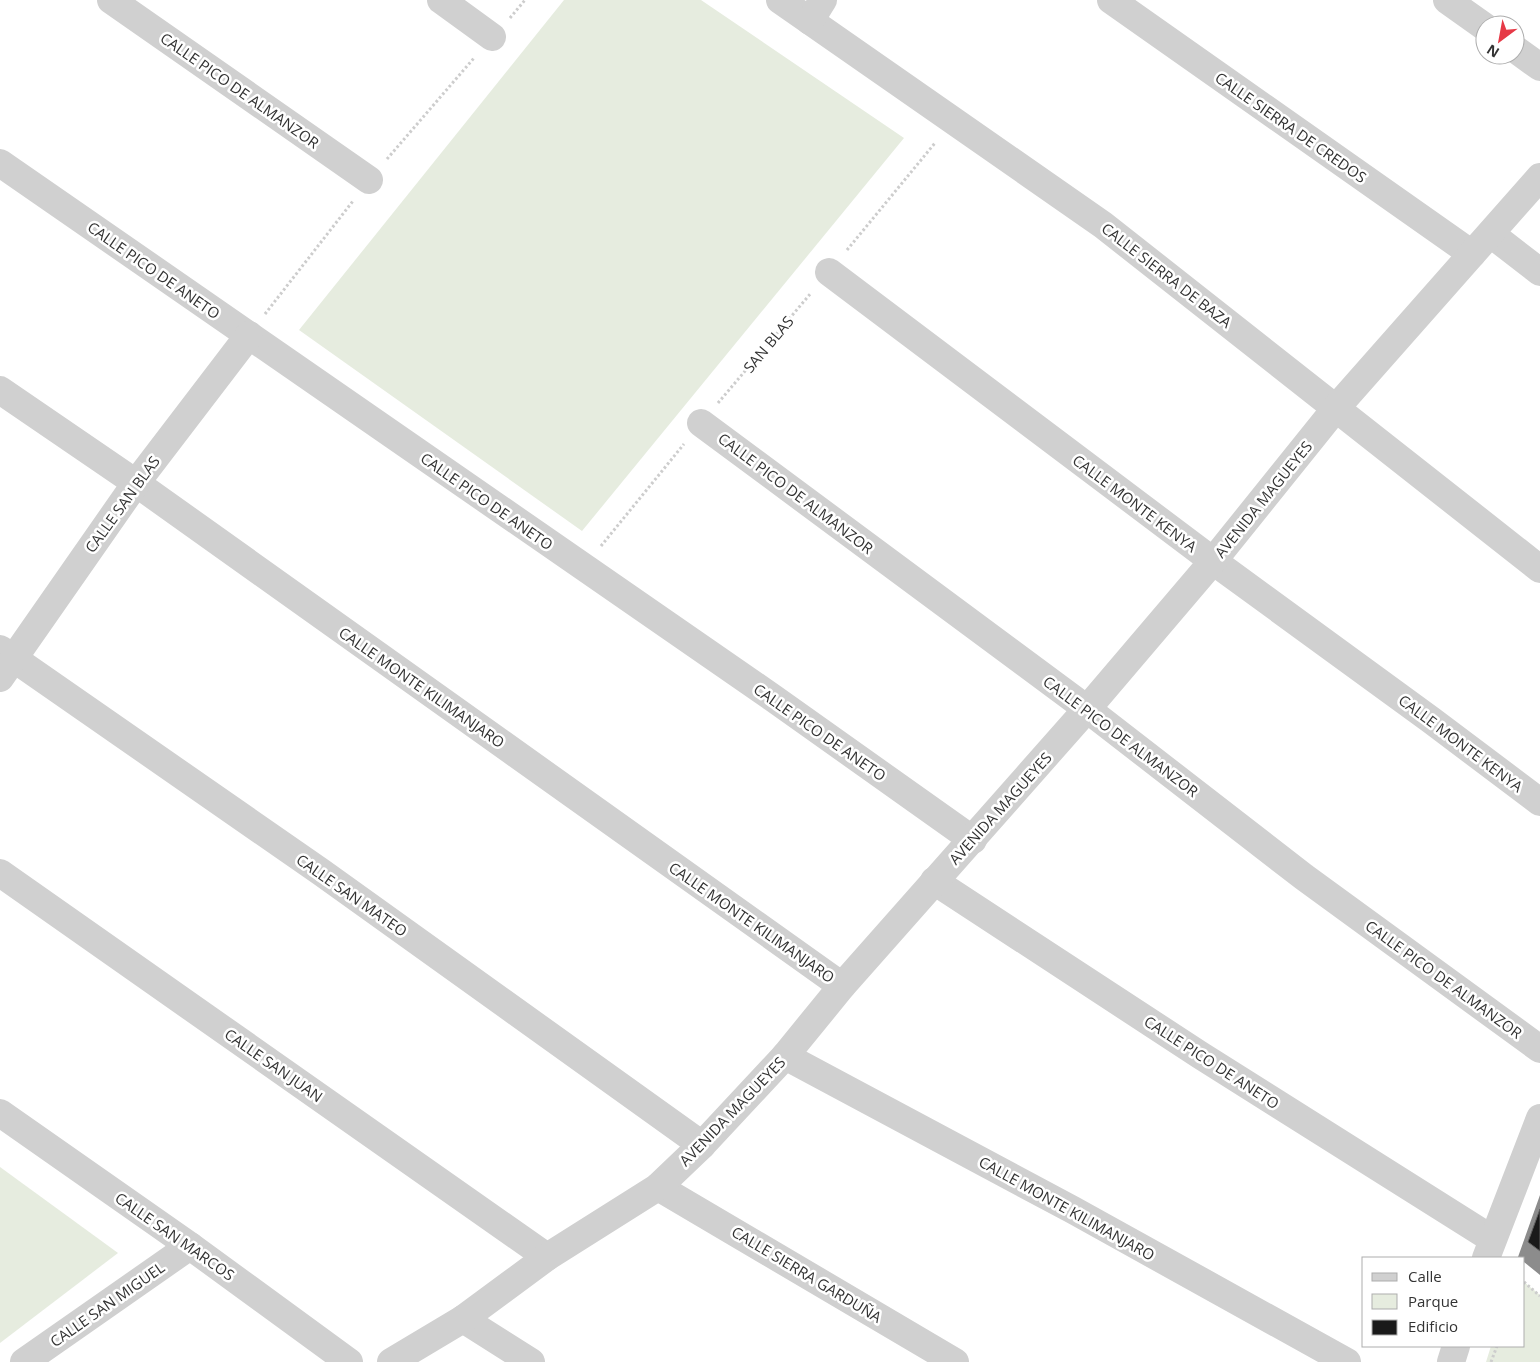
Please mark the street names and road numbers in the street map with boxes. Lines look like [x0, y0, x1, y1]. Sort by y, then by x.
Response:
street label: CALLE PICO DE ALMANZOR [157, 28, 324, 153]
street label: CALLE SIERRA DE CREDOS [1211, 67, 1371, 187]
street label: CALLE PICO DE ANETO [84, 217, 224, 323]
street label: CALLE SIERRA DE BAZA [1098, 218, 1237, 332]
street label: SAN BLAS [738, 311, 798, 377]
street label: CALLE PICO DE ALMANZOR [714, 428, 878, 558]
street label: AVENIDA MAGUEYES [1210, 437, 1316, 561]
street label: CALLE PICO DE ANETO [417, 448, 557, 554]
street label: CALLE MONTE KENYA [1069, 450, 1202, 557]
street label: CALLE SAN BLAS [80, 452, 164, 556]
street label: CALLE MONTE KILIMANJARO [335, 622, 509, 752]
street label: CALLE PICO DE ALMANZOR [1039, 671, 1203, 801]
street label: CALLE PICO DE ANETO [750, 679, 890, 785]
street label: CALLE MONTE KENYA [1395, 690, 1528, 797]
street label: AVENIDA MAGUEYES [944, 748, 1056, 868]
street label: CALLE SAN MATEO [293, 849, 411, 941]
street label: CALLE MONTE KILIMANJARO [665, 857, 839, 987]
street label: CALLE PICO DE ALMANZOR [1362, 915, 1527, 1043]
street label: CALLE PICO DE ANETO [1141, 1011, 1283, 1113]
street label: CALLE SAN JUAN [221, 1024, 327, 1106]
street label: AVENIDA MAGUEYES [675, 1052, 789, 1170]
street label: CALLE MONTE KILIMANJARO [976, 1151, 1158, 1265]
street label: CALLE SAN MARCOS [111, 1187, 239, 1285]
street label: CALLE SIERRA GARDUÑA [728, 1221, 886, 1327]
street label: CALLE SAN MIGUEL [46, 1257, 168, 1351]

